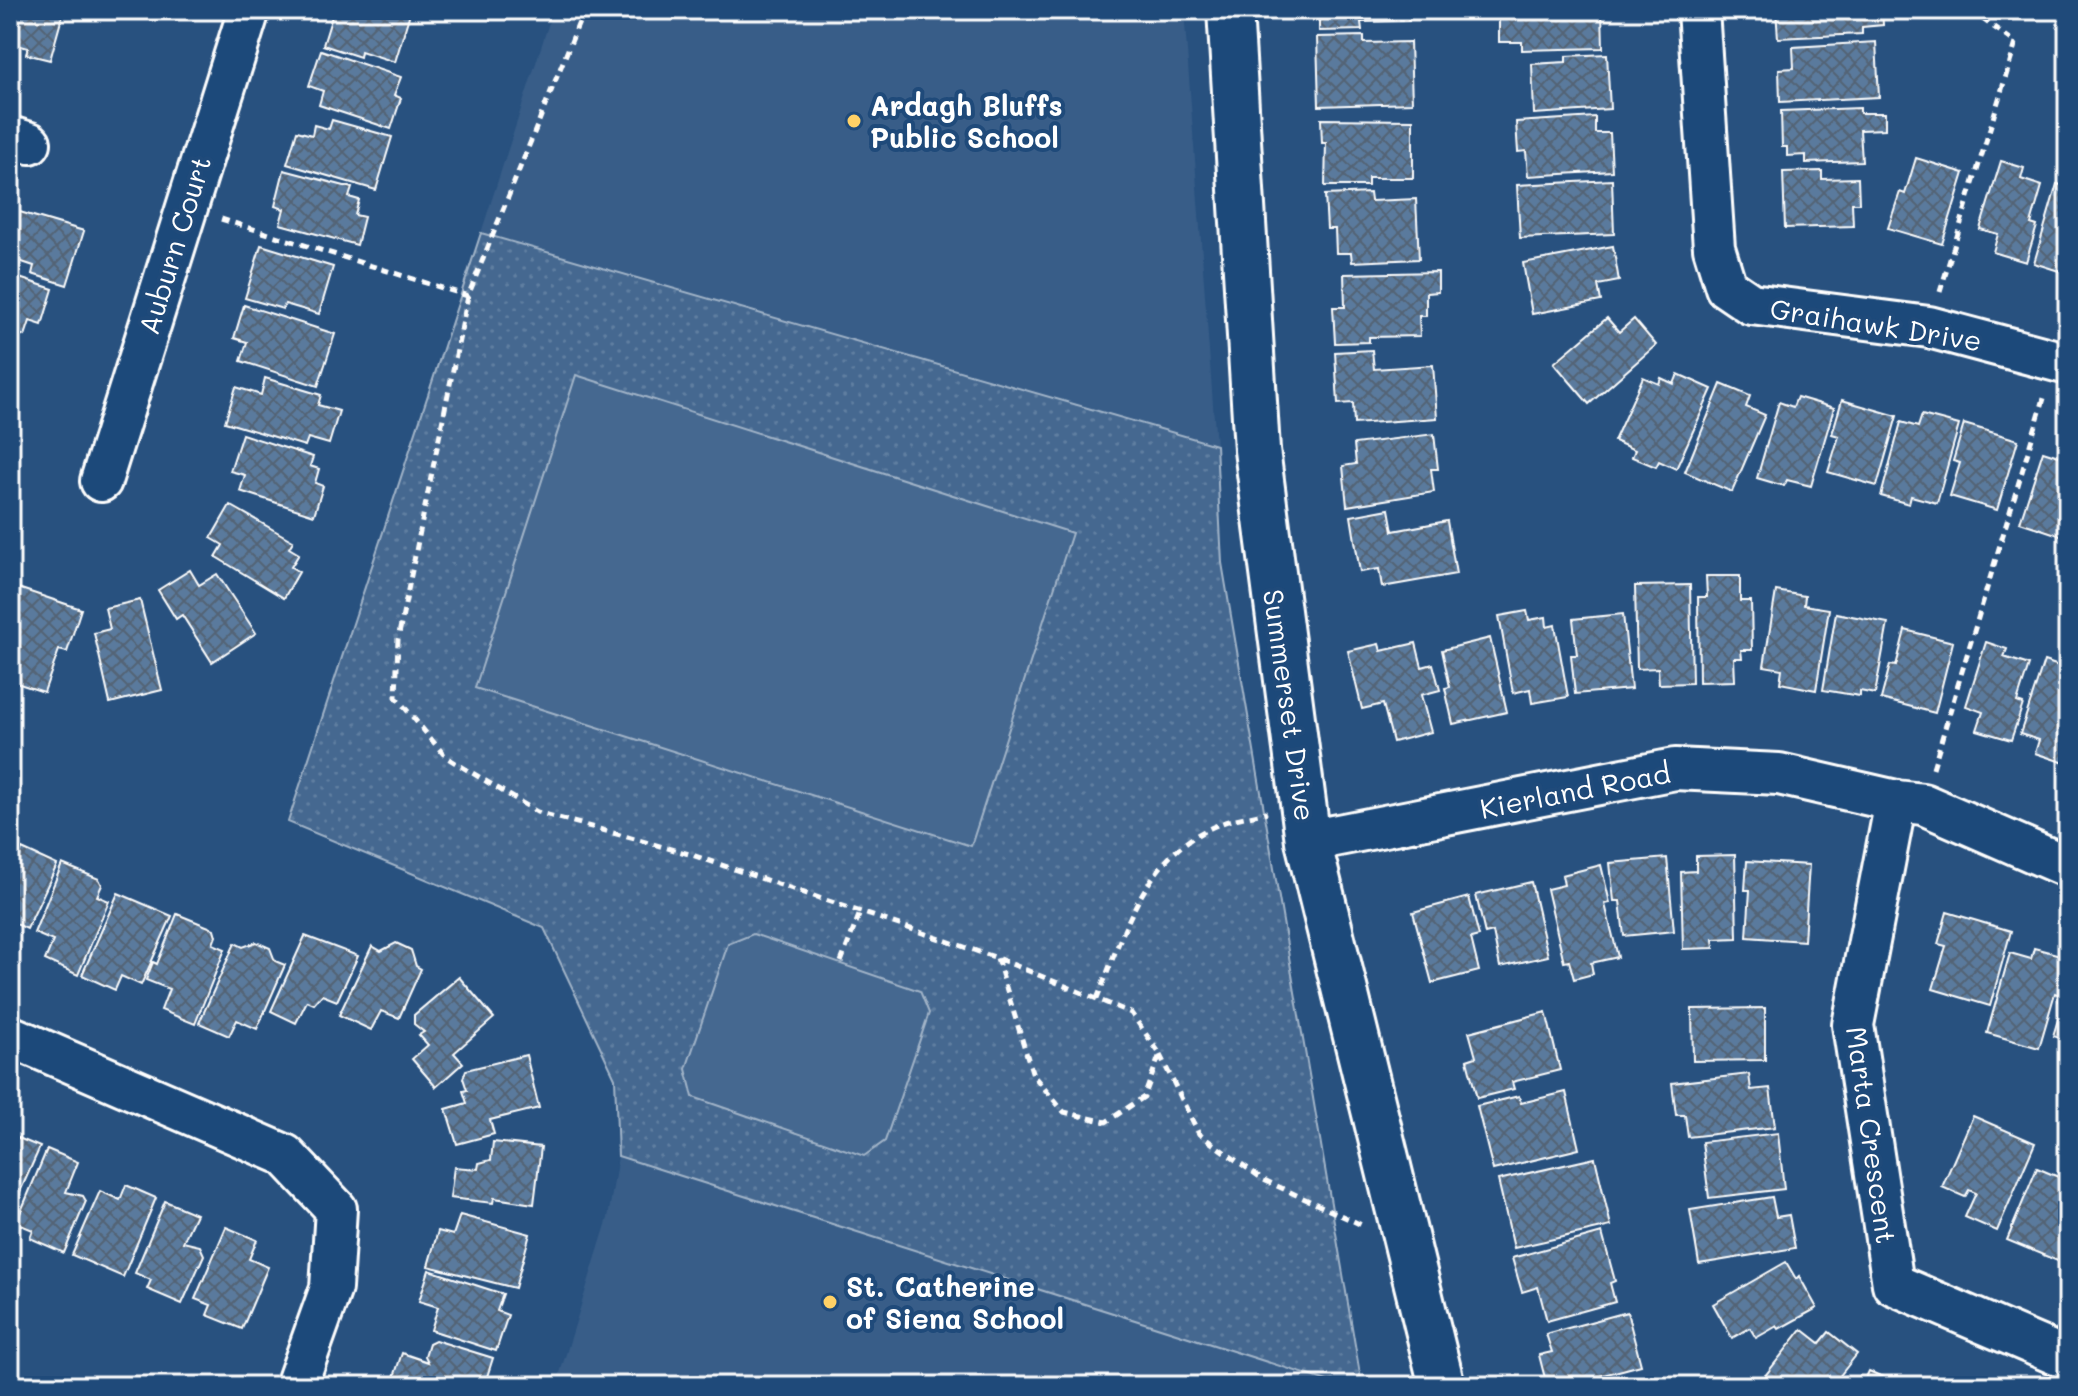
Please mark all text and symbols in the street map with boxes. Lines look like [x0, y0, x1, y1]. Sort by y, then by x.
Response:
place label: Ardagh Bluffs Public School [870, 87, 1063, 155]
marker: Ardagh Bluffs Public School [845, 112, 863, 130]
street label: Auburn Court [130, 151, 218, 339]
street label: Graihawk Drive [1768, 290, 1984, 358]
street label: Summerset Drive [1256, 587, 1324, 823]
street label: Kierland Road [1477, 754, 1673, 826]
street label: Marta Crescent [1839, 1024, 1905, 1246]
place label: St. Catherine of Siena School [846, 1268, 1064, 1336]
marker: St. Catherine of Siena School [821, 1293, 839, 1311]

